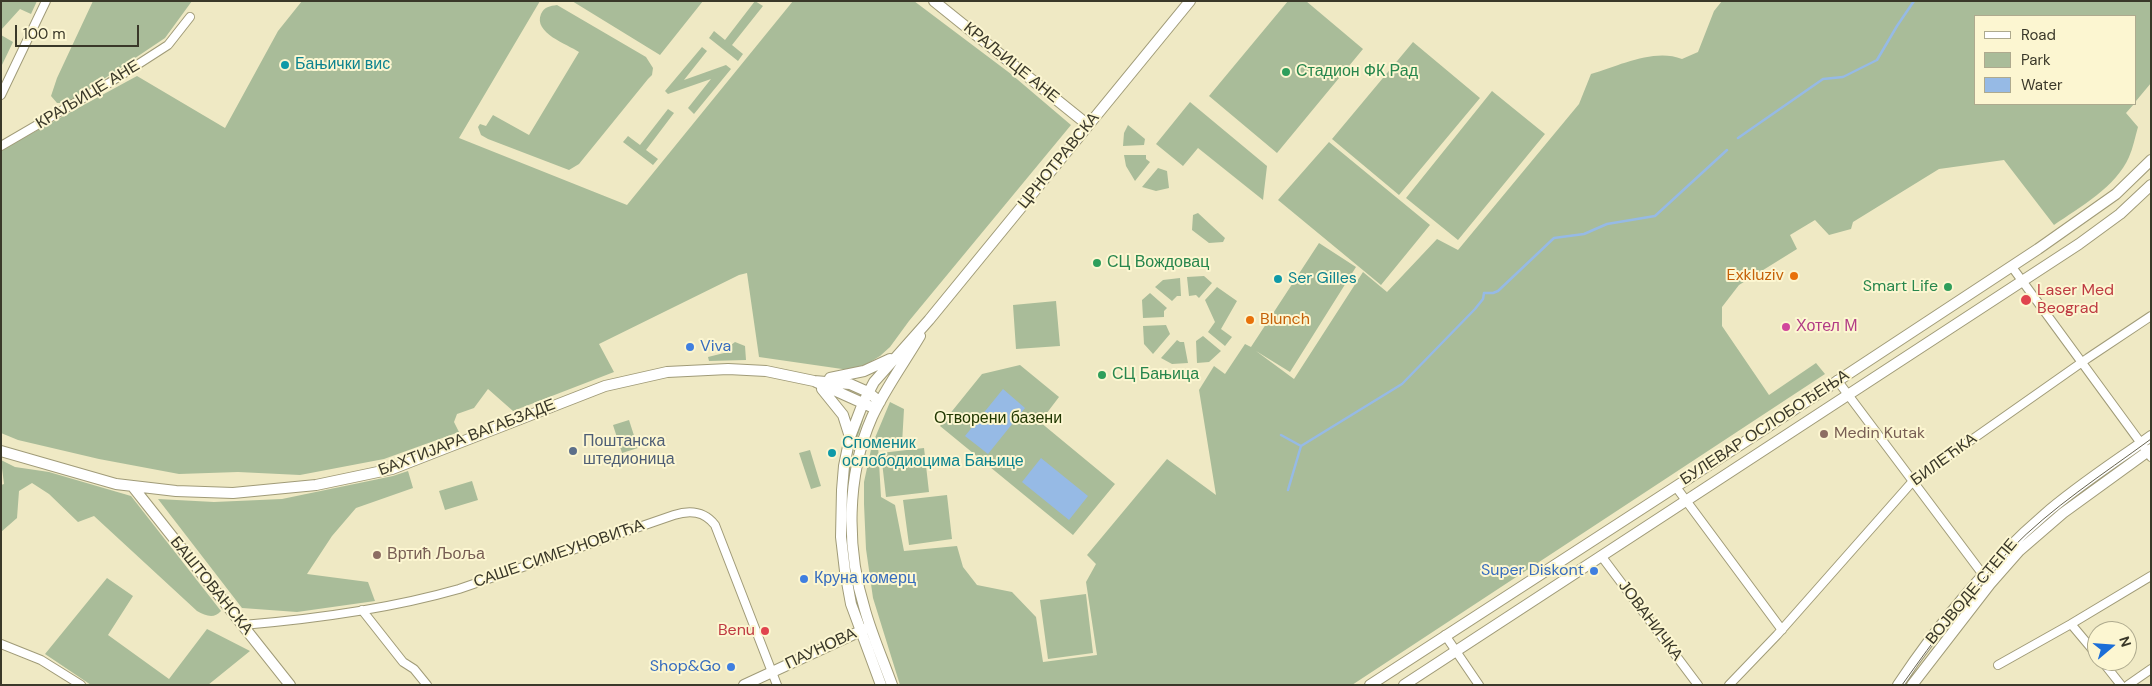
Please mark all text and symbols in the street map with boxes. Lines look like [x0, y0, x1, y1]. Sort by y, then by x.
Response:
scale bar [18, 15, 141, 47]
legend [1974, 15, 2137, 105]
street label: КРАЉИЦЕ АНЕ [959, 19, 1063, 107]
text: 100 m [23, 24, 66, 44]
text: Road [2021, 25, 2056, 45]
text: Park [2021, 50, 2051, 70]
place label: Бањички вис [295, 55, 390, 75]
street label: КРАЉИЦЕ АНЕ [33, 56, 143, 134]
marker: Бањички вис [279, 59, 291, 71]
place label: Стадион ФК Рад [1296, 62, 1418, 82]
marker: Стадион ФК Рад [1280, 66, 1292, 78]
text: Water [2021, 75, 2062, 95]
street label: ЦРНОТРАВСКА [1014, 109, 1104, 213]
place label: СЦ Вождовац [1107, 253, 1209, 273]
marker: СЦ Вождовац [1091, 257, 1103, 269]
place label: Exkluziv [1727, 266, 1784, 286]
place label: Ser Gilles [1288, 269, 1357, 289]
marker: Exkluziv [1788, 270, 1800, 282]
marker: Ser Gilles [1272, 273, 1284, 285]
place label: Smart Life [1863, 277, 1938, 297]
marker: Smart Life [1942, 281, 1954, 293]
place label: Laser Med Beograd [2037, 281, 2114, 319]
marker: Laser Med Beograd [2019, 293, 2033, 307]
place label: Blunch [1260, 310, 1310, 330]
marker: Blunch [1244, 314, 1256, 326]
place label: Хотел М [1796, 317, 1857, 337]
marker: Хотел М [1780, 321, 1792, 333]
place label: Viva [700, 337, 731, 357]
marker: Viva [684, 341, 696, 353]
place label: СЦ Бањица [1112, 365, 1199, 385]
street label: БУЛЕВАР ОСЛОБОЂЕЊА [1677, 366, 1853, 490]
marker: СЦ Бањица [1096, 369, 1108, 381]
street label: БАХТИЈАРА ВАГАБЗАДЕ [376, 395, 558, 481]
park label: Отворени базени [934, 409, 1062, 429]
place label: Medin Kutak [1834, 424, 1925, 444]
marker: Medin Kutak [1818, 428, 1830, 440]
street label: БИЛЕЋКА [1907, 430, 1981, 490]
place label: Поштанска штедионица [583, 432, 675, 470]
place label: Споменик ослободиоцима Бањице [842, 434, 1024, 472]
marker: Поштанска штедионица [567, 445, 579, 457]
marker: Споменик ослободиоцима Бањице [826, 447, 838, 459]
street label: САШЕ СИМЕУНОВИЋА [471, 516, 647, 592]
street label: БАШТОВАНСКА [165, 533, 257, 639]
street label: ВОЈВОДЕ СТЕПЕ [1922, 535, 2022, 649]
place label: Вртић Љоља [387, 545, 485, 565]
marker: Вртић Љоља [371, 549, 383, 561]
place label: Super Diskont [1481, 561, 1584, 581]
marker: Super Diskont [1588, 565, 1600, 577]
place label: Круна комерц [814, 569, 916, 589]
marker: Круна комерц [798, 573, 810, 585]
street label: ЈОВАНИЧКА [1614, 577, 1686, 665]
place label: Benu [718, 621, 755, 641]
north arrow [2087, 621, 2137, 671]
street label: ПАУНОВА [782, 624, 860, 674]
marker: Benu [759, 625, 771, 637]
text: N [2115, 634, 2135, 649]
place label: Shop&Go [650, 657, 721, 677]
marker: Shop&Go [725, 661, 737, 673]

